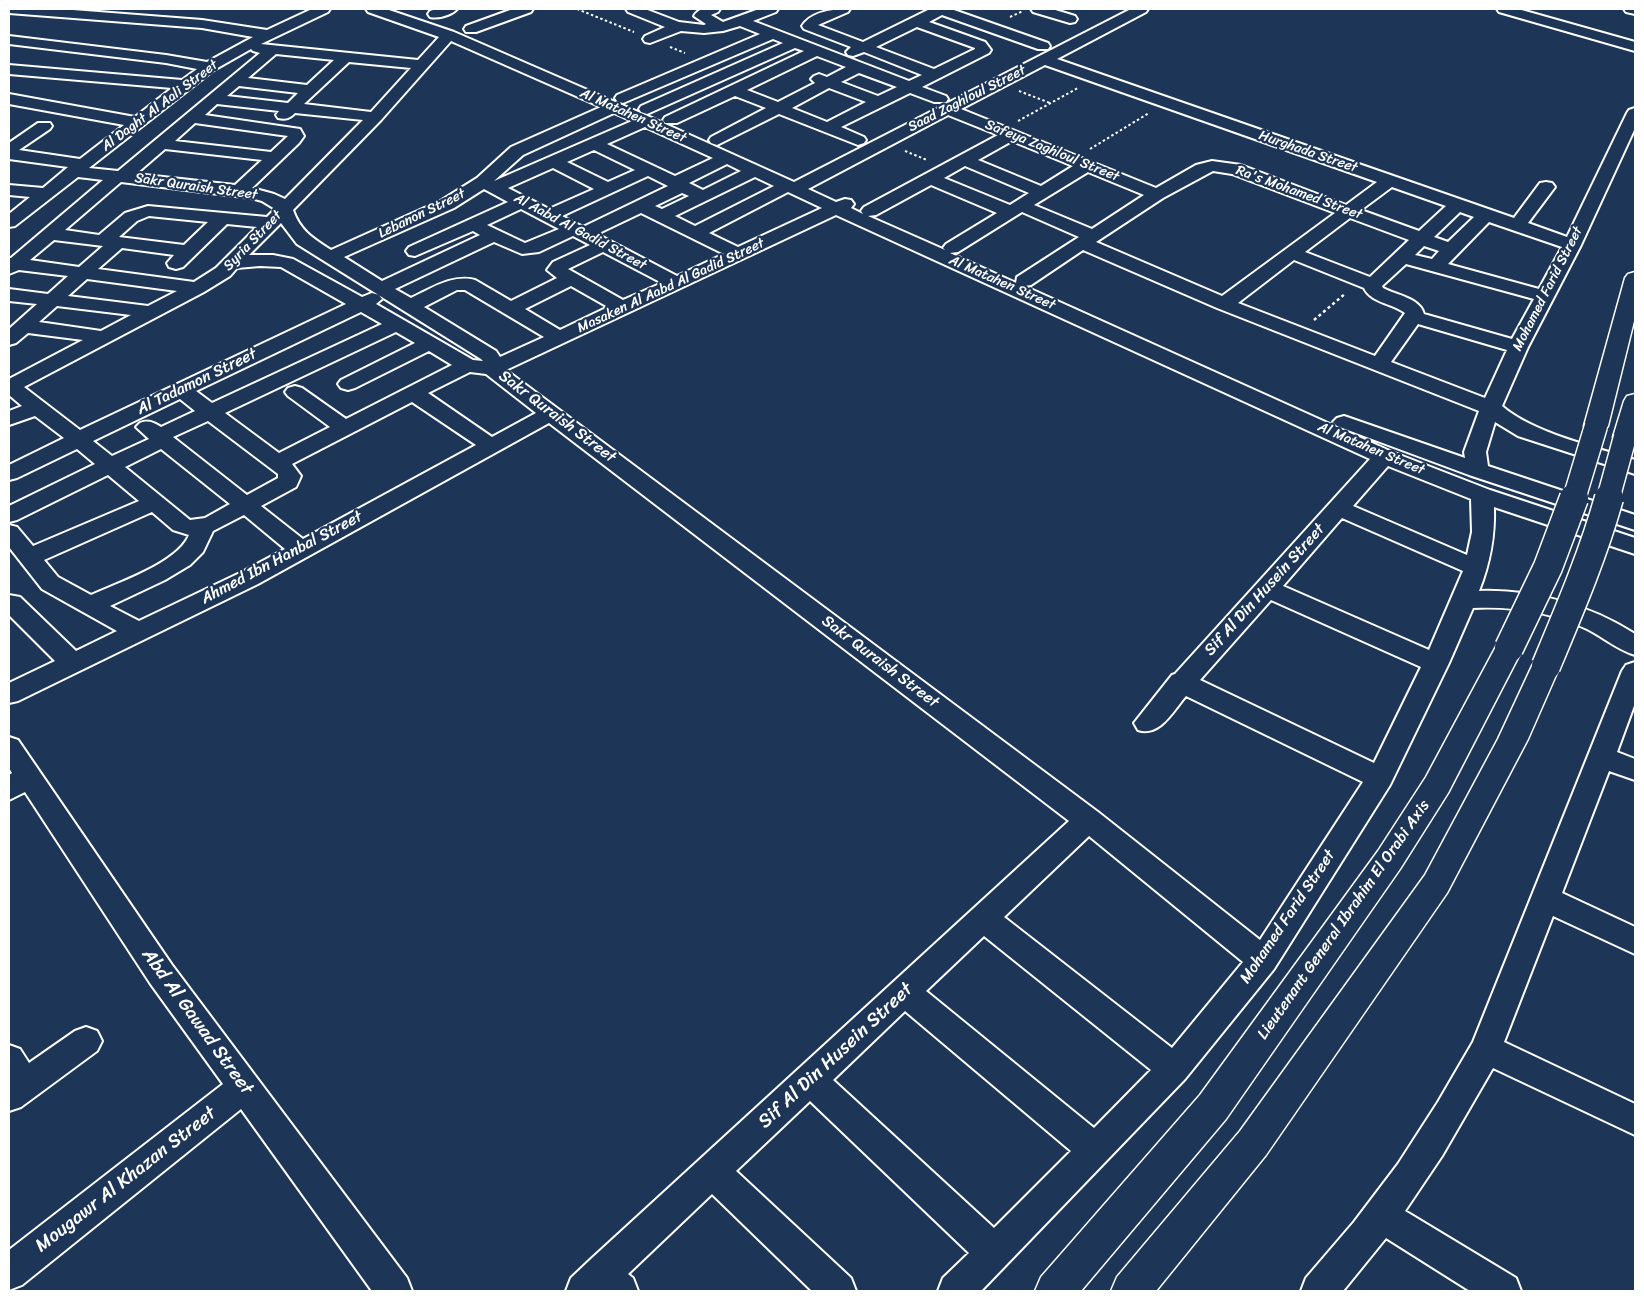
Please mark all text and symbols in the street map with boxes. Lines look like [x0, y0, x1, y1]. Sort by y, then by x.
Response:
street label: Al Daght Al Aali Street [99, 57, 221, 155]
street label: Saad Zaghloul Street [905, 62, 1029, 136]
street label: Al Matahen Street [577, 85, 689, 147]
street label: Safeya Zaghloul Street [983, 116, 1121, 186]
street label: Hurghada Street [1256, 127, 1360, 177]
street label: Ra's Mohamed Street [1234, 162, 1364, 224]
street label: Sakr Quraish Street [133, 170, 259, 204]
street label: Lebanon Street [376, 186, 468, 242]
street label: Al Aabd Al Gadid Street [511, 190, 649, 274]
street label: Syria Street [220, 207, 286, 275]
street label: Mohamed Farid Street [1509, 224, 1587, 354]
street label: Masaken Al Aabd Al Gadid Street [575, 235, 767, 337]
street label: Al Matahen Street [946, 252, 1058, 314]
street label: Al Tadamon Street [134, 345, 260, 419]
street label: Sakr Quraish Street [495, 367, 619, 467]
street label: Al Matahen Street [1315, 419, 1427, 479]
street label: Ahmed Ibn Hanbal Street [198, 507, 366, 609]
street label: Sif Al Din Husein Street [1201, 520, 1329, 660]
street label: Sakr Quraish Street [818, 612, 942, 712]
street label: Lieutenant General Ibrahim El Orabi Axis [1254, 797, 1434, 1043]
street label: Mohamed Farid Street [1236, 847, 1340, 987]
street label: Abd Al Gawad Street [136, 945, 258, 1099]
street label: Sif Al Din Husein Street [754, 978, 918, 1134]
street label: Mougawr Al Khazan Street [31, 1102, 221, 1258]

